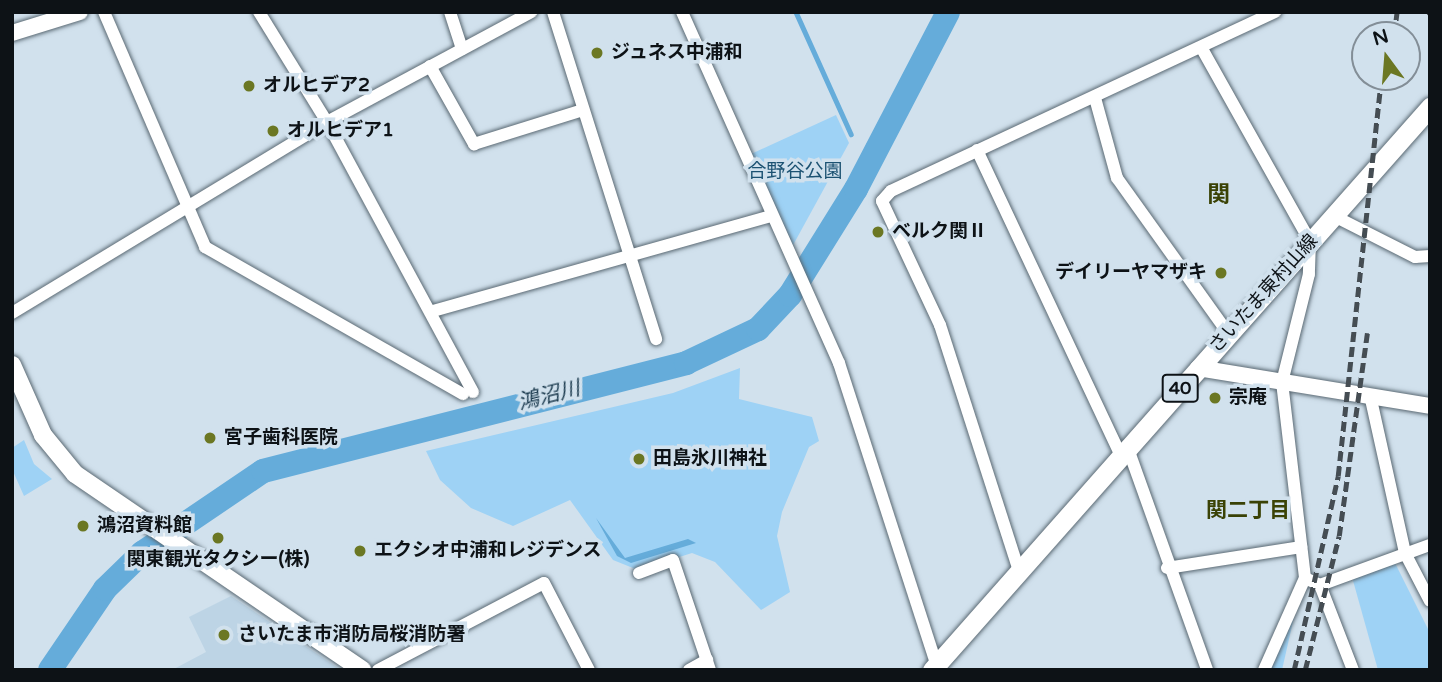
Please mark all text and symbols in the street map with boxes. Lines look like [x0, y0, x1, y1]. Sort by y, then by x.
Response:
north arrow [1351, 21, 1421, 91]
text: N [1370, 25, 1391, 50]
place label: ジュネス中浦和 [611, 42, 744, 64]
marker: ジュネス中浦和 [589, 45, 605, 61]
place label: オルヒデア2 [263, 75, 370, 97]
marker: オルヒデア2 [241, 78, 257, 94]
place label: オルヒデア1 [287, 120, 394, 142]
marker: オルヒデア1 [265, 123, 281, 139]
park label: 合野谷公園 [748, 161, 842, 183]
district label: 関 [1208, 181, 1230, 209]
place label: ベルク関Ⅱ [892, 221, 987, 243]
marker: ベルク関Ⅱ [870, 224, 886, 240]
street label: さいたま東村山線 [1205, 230, 1323, 358]
place label: デイリーヤマザキ [1055, 262, 1207, 284]
marker: デイリーヤマザキ [1213, 265, 1229, 281]
road number: 40 [1161, 374, 1199, 402]
water label: 鴻沼川 [515, 376, 583, 416]
place label: 宗庵 [1229, 387, 1267, 409]
marker: 宗庵 [1207, 390, 1223, 406]
place label: 宮子歯科医院 [224, 427, 338, 449]
marker: 宮子歯科医院 [202, 430, 218, 446]
place label: 田島氷川神社 [653, 448, 767, 470]
marker: 田島氷川神社 [631, 451, 647, 467]
district label: 関二丁目 [1206, 498, 1290, 524]
place label: 鴻沼資料館 [97, 515, 192, 537]
marker: 鴻沼資料館 [75, 518, 91, 534]
marker: 関東観光タクシー(株) [210, 530, 226, 546]
place label: エクシオ中浦和レジデンス [374, 540, 602, 562]
marker: エクシオ中浦和レジデンス [352, 543, 368, 559]
place label: 関東観光タクシー(株) [127, 549, 309, 571]
place label: さいたま市消防局桜消防署 [238, 624, 466, 646]
marker: さいたま市消防局桜消防署 [216, 627, 232, 643]

